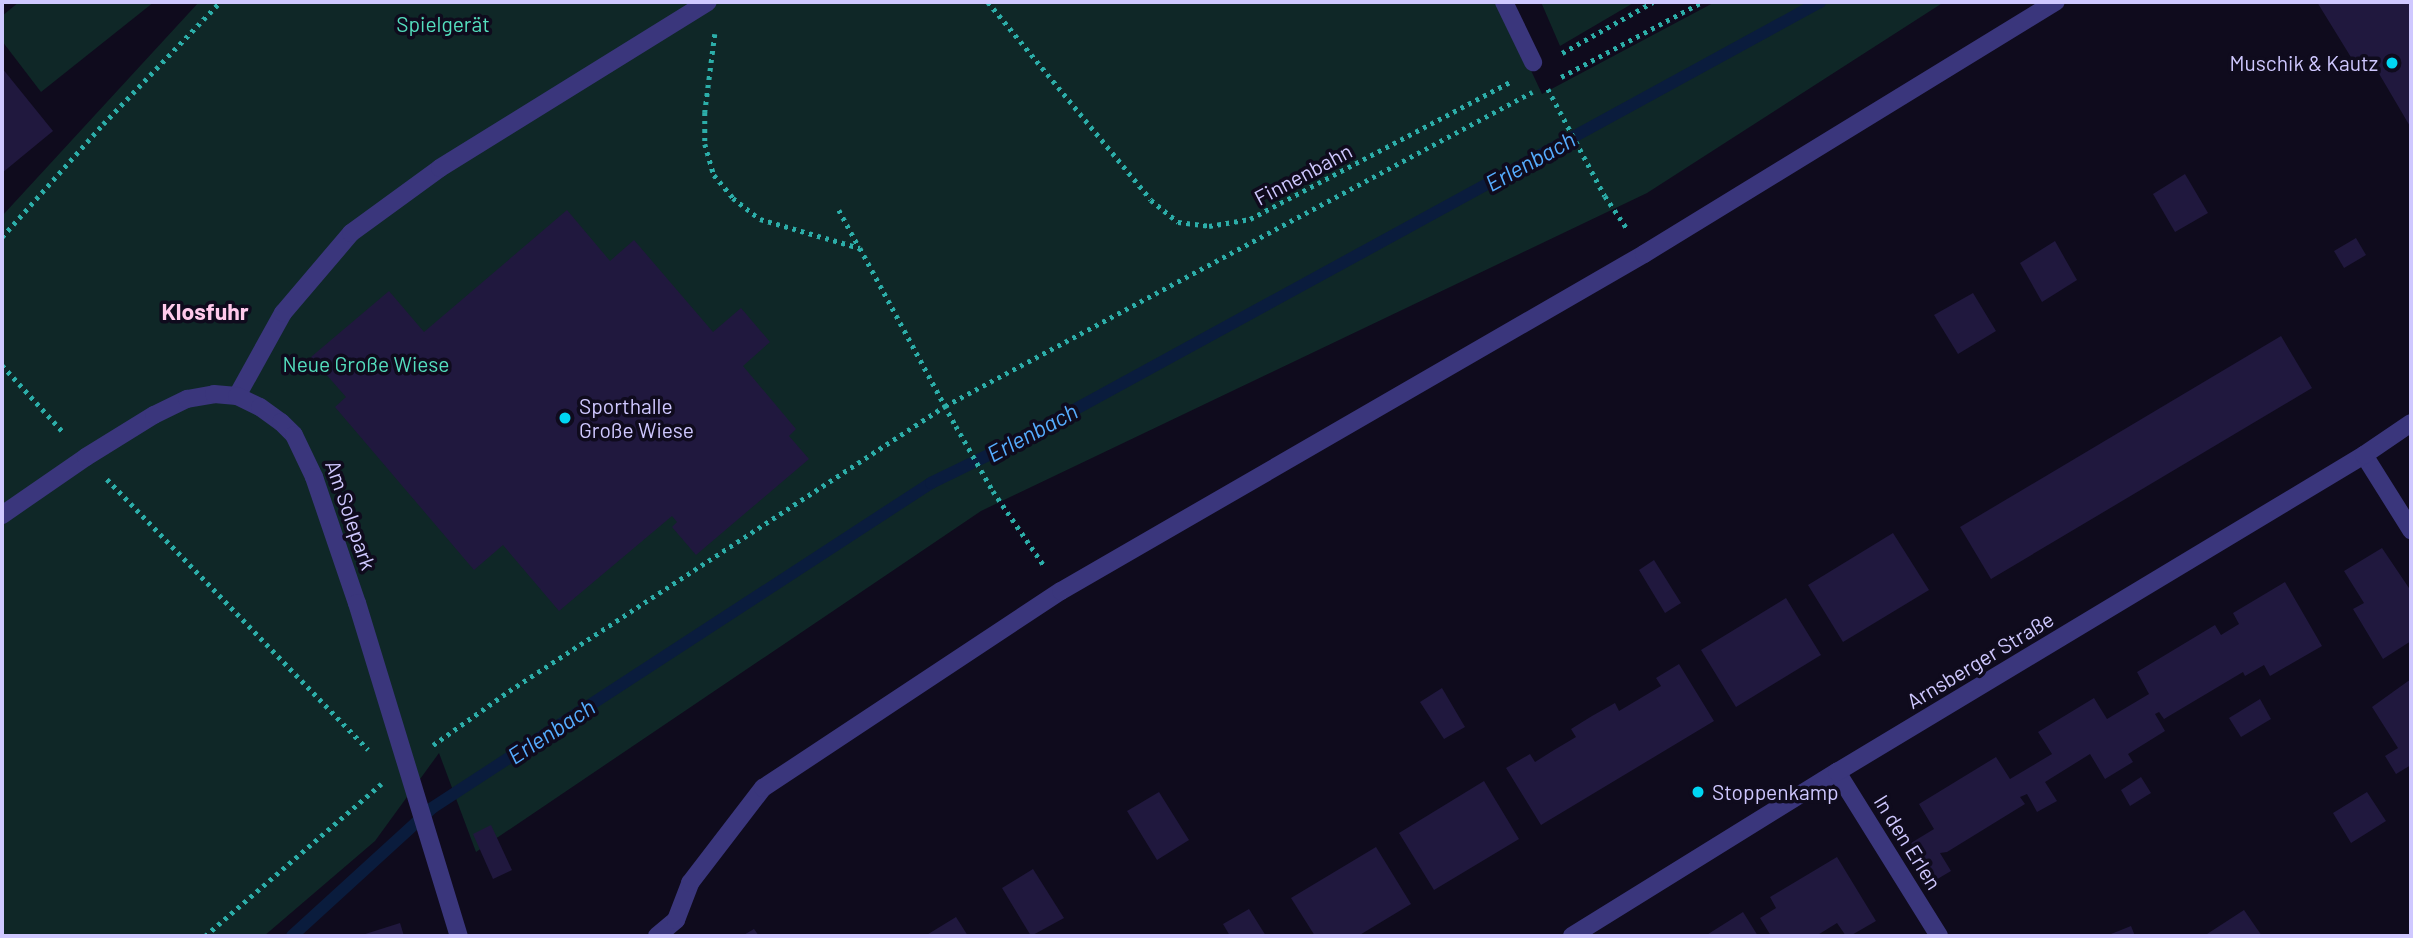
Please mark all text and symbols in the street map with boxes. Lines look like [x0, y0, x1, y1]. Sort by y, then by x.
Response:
park label: Spielgerät [396, 11, 490, 37]
place label: Muschik & Kautz [2229, 50, 2378, 76]
marker: Muschik & Kautz [2384, 55, 2400, 71]
water label: Erlenbach [1480, 125, 1580, 197]
street label: Finnenbahn [1250, 138, 1356, 210]
district label: Klosfuhr [161, 297, 249, 325]
park label: Neue Große Wiese [282, 351, 450, 377]
place label: Sporthalle Große Wiese [579, 393, 694, 443]
water label: Erlenbach [982, 397, 1082, 467]
marker: Sporthalle Große Wiese [557, 410, 573, 426]
street label: Am Solepark [320, 457, 382, 573]
street label: Arnsberger Straße [1902, 606, 2058, 714]
water label: Erlenbach [502, 693, 600, 769]
place label: Stoppenkamp [1712, 779, 1839, 805]
marker: Stoppenkamp [1690, 784, 1706, 800]
street label: In den Erlen [1869, 790, 1947, 894]

